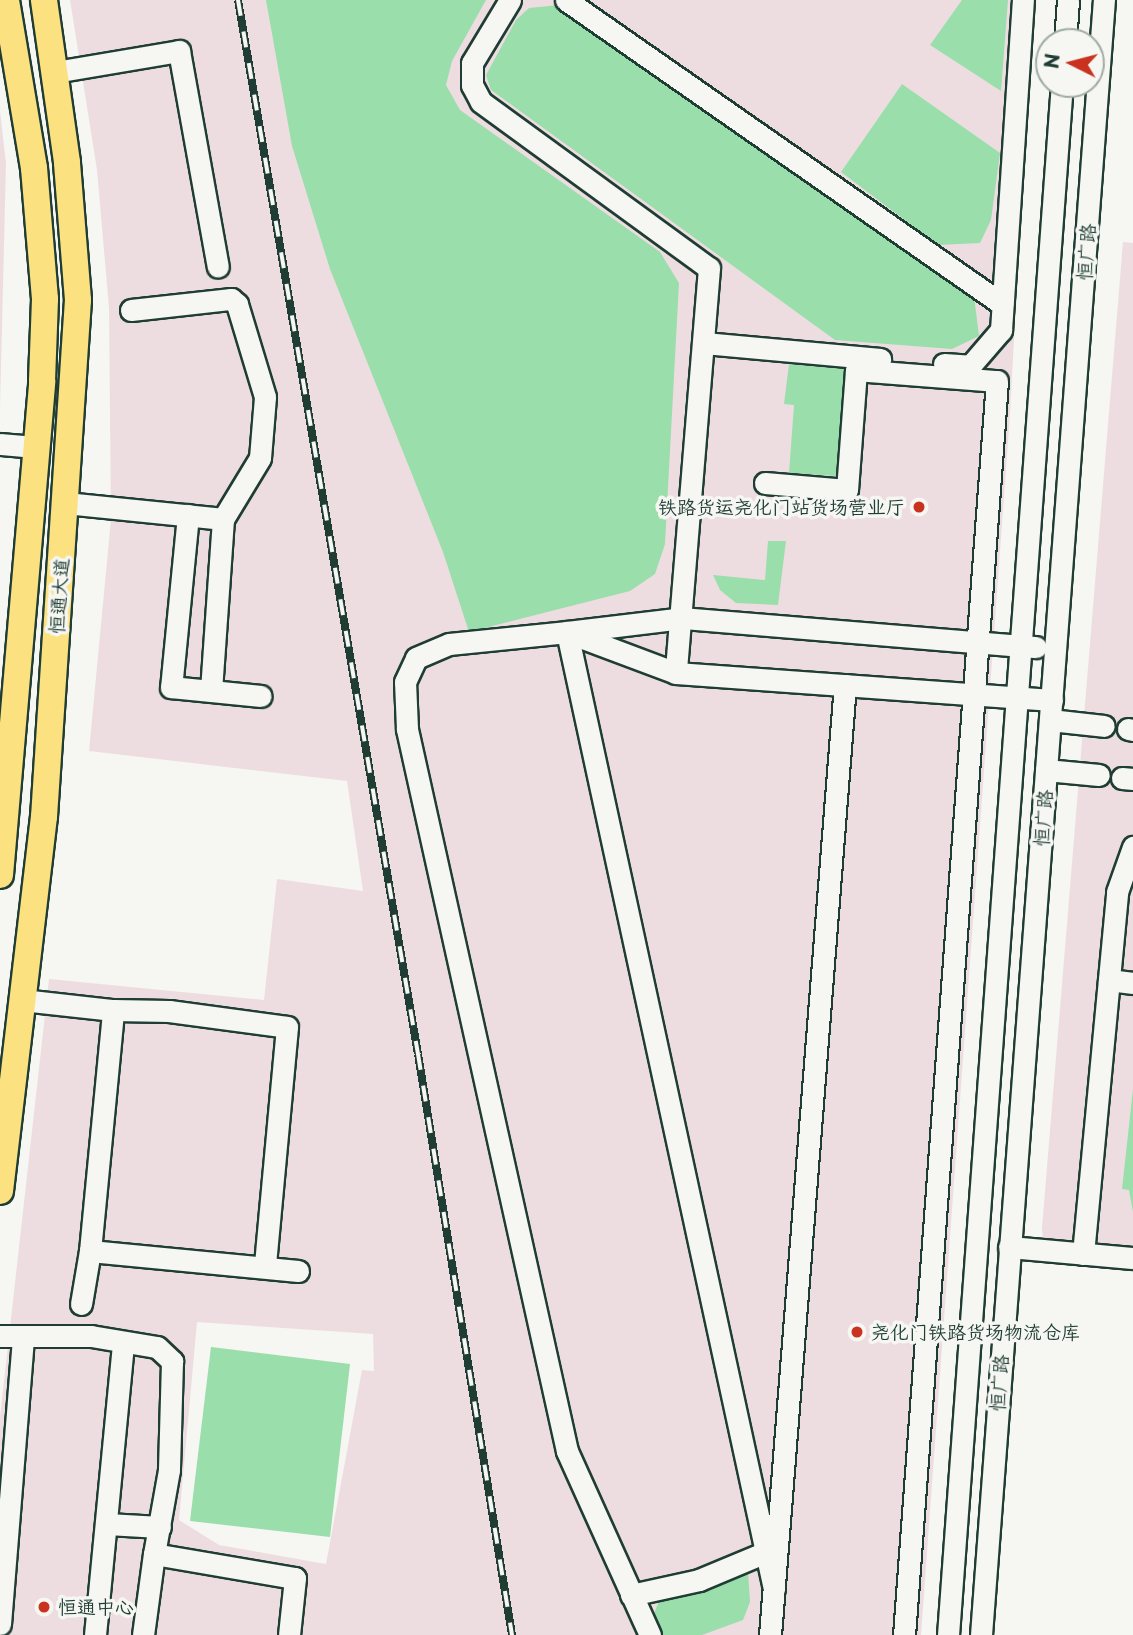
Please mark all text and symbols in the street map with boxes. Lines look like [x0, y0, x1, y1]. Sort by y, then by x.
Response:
north arrow [1035, 28, 1105, 98]
text: N [1036, 52, 1066, 70]
street label: 恒广路 [1073, 223, 1099, 281]
place label: 铁路货运尧化门站货场营业厅 [658, 496, 905, 518]
marker: 铁路货运尧化门站货场营业厅 [911, 499, 927, 515]
street label: 恒通大道 [45, 557, 73, 635]
street label: 恒广路 [1030, 789, 1056, 847]
place label: 尧化门铁路货场物流仓库 [871, 1321, 1080, 1343]
marker: 尧化门铁路货场物流仓库 [849, 1324, 865, 1340]
street label: 恒广路 [986, 1354, 1012, 1412]
place label: 恒通中心 [58, 1596, 134, 1618]
marker: 恒通中心 [36, 1599, 52, 1615]

